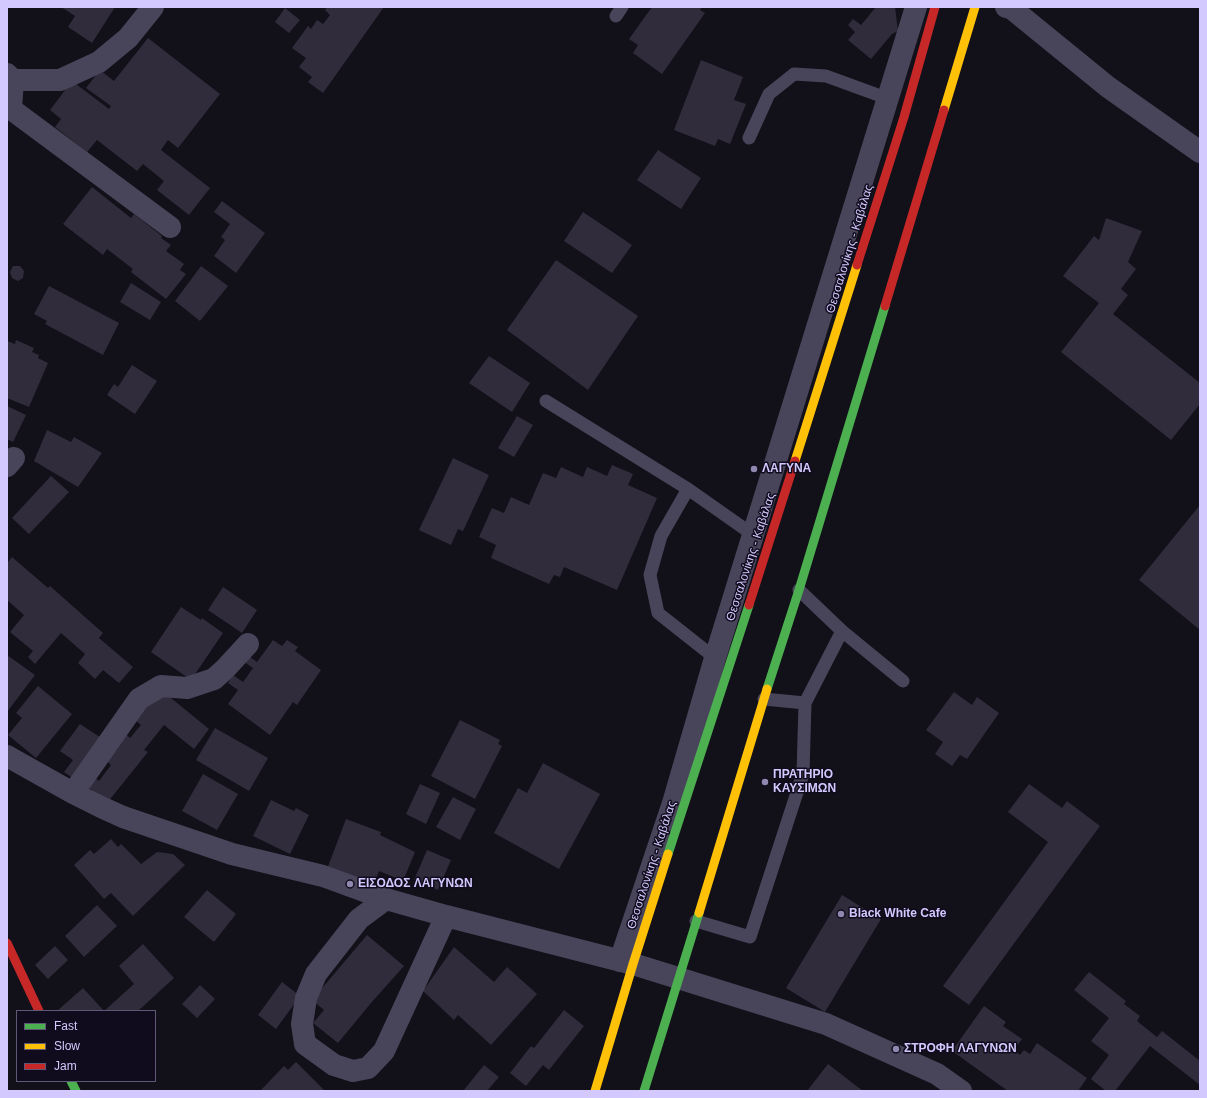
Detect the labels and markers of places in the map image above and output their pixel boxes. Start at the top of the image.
place label: ΛΑΓΥΝΑ [762,462,811,476]
marker: ΛΑΓΥΝΑ [749,464,759,474]
place label: ΠΡΑΤΗΡΙΟ ΚΑΥΣΙΜΩΝ [773,768,836,796]
marker: ΠΡΑΤΗΡΙΟ ΚΑΥΣΙΜΩΝ [760,777,770,787]
place label: ΕΙΣΟΔΟΣ ΛΑΓΥΝΩΝ [358,877,473,891]
marker: ΕΙΣΟΔΟΣ ΛΑΓΥΝΩΝ [345,879,355,889]
place label: Black White Cafe [849,907,946,921]
marker: Black White Cafe [836,909,846,919]
place label: ΣΤΡΟΦΗ ΛΑΓΥΝΩΝ [904,1042,1017,1056]
marker: ΣΤΡΟΦΗ ΛΑΓΥΝΩΝ [891,1044,901,1054]

